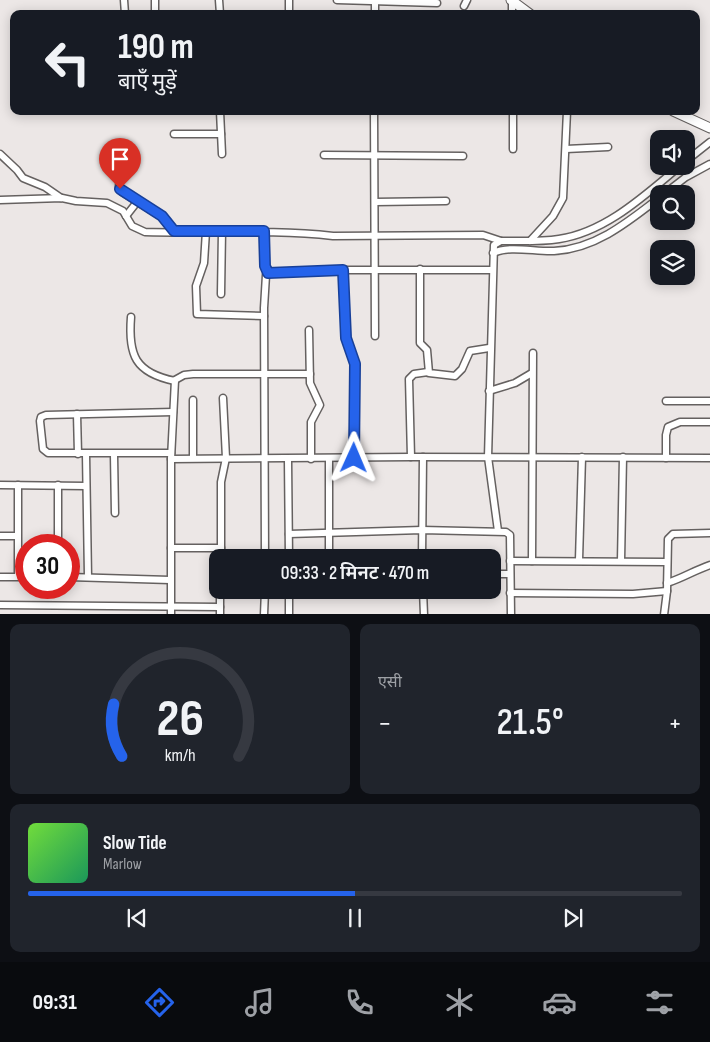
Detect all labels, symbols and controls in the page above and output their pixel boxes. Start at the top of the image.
text: 190 m [118,26,194,69]
icon: left [35,30,100,95]
text: बाएँ मुड़ें [118,69,177,96]
map controls [650,130,695,285]
button: sound [650,130,695,175]
pin [99,138,141,189]
icon: arrive [106,145,134,173]
button: search [650,185,695,230]
button: layers [650,240,695,285]
position arrow [327,431,379,483]
speed limit sign: 30 [15,534,80,599]
text: 09:33 · 2 मिनट · 470 m [281,562,429,585]
text: एसी [378,673,402,692]
text: 26 [156,688,204,751]
text: 21.5° [496,700,564,745]
text: − [378,707,392,740]
text: + [668,707,682,740]
text: km/h [165,745,195,766]
text: Slow Tide [103,832,167,855]
text: Marlow [103,855,142,874]
icon: previous [123,904,151,932]
icon: pause [341,904,369,932]
icon: next [559,904,587,932]
icon: directions [142,985,177,1020]
icon: music [242,985,277,1020]
icon: phone [342,985,377,1020]
icon: climate [442,985,477,1020]
icon: car [542,985,577,1020]
icon: filters [642,985,677,1020]
text: 09:31 [33,989,77,1016]

